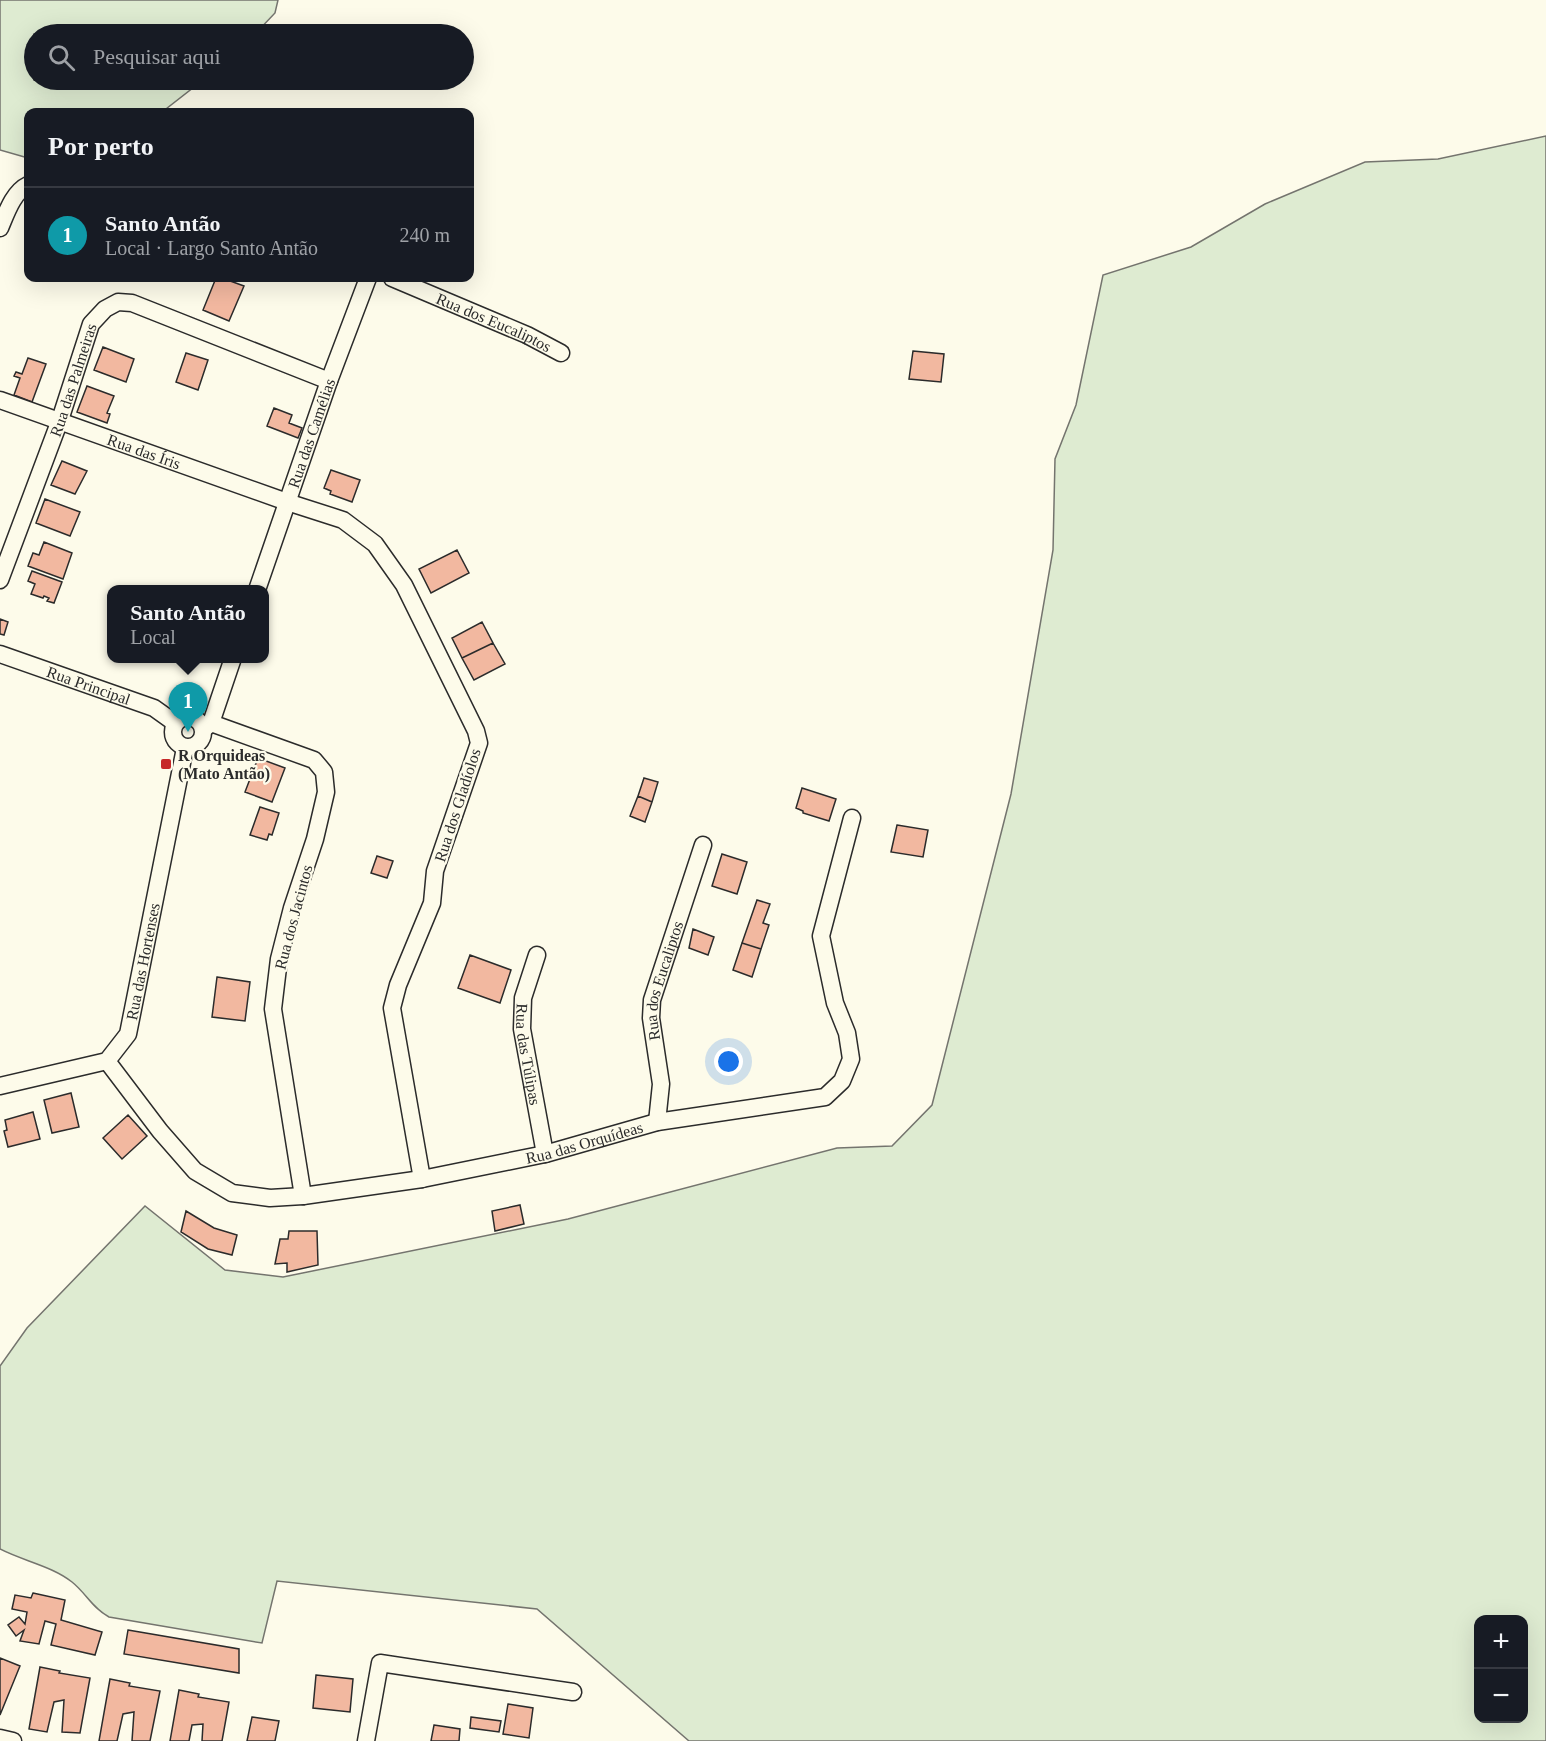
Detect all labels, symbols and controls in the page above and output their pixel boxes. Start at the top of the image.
search box [24,24,474,90]
icon: search [45,41,78,74]
text: Pesquisar aqui [93,44,221,69]
text: Por perto [48,132,154,161]
text: Santo Antão [105,211,221,236]
text: 1 [63,224,73,246]
text: 240 m [399,224,450,246]
text: Local · Largo Santo Antão [105,237,318,259]
street label: Rua dos Eucaliptos [434,290,554,355]
street label: Rua das Palmeiras [47,321,100,439]
street label: Rua das Camélias [285,376,338,490]
street label: Rua das Íris [105,431,183,473]
popup [107,585,269,663]
text: Santo Antão [130,600,246,625]
text: Local [130,626,176,648]
street label: Rua Principal [44,663,133,708]
pin: 1 [168,682,207,732]
street label: Rua dos Gladíolos [431,746,484,864]
place label: R Orquideas (Mato Antão) [178,747,270,783]
marker: R Orquideas (Mato Antão) [159,757,173,771]
street label: Rua dos Jacintos [271,863,316,971]
street label: Rua das Hortenses [123,902,163,1022]
street label: Rua dos Eucaliptos [643,919,686,1042]
street label: Rua das Túlipas [513,1003,544,1107]
your location [714,1047,743,1076]
street label: Rua das Orquídeas [524,1118,645,1167]
map controls [1474,1615,1528,1723]
button: + [1474,1615,1528,1669]
button: − [1474,1669,1528,1723]

